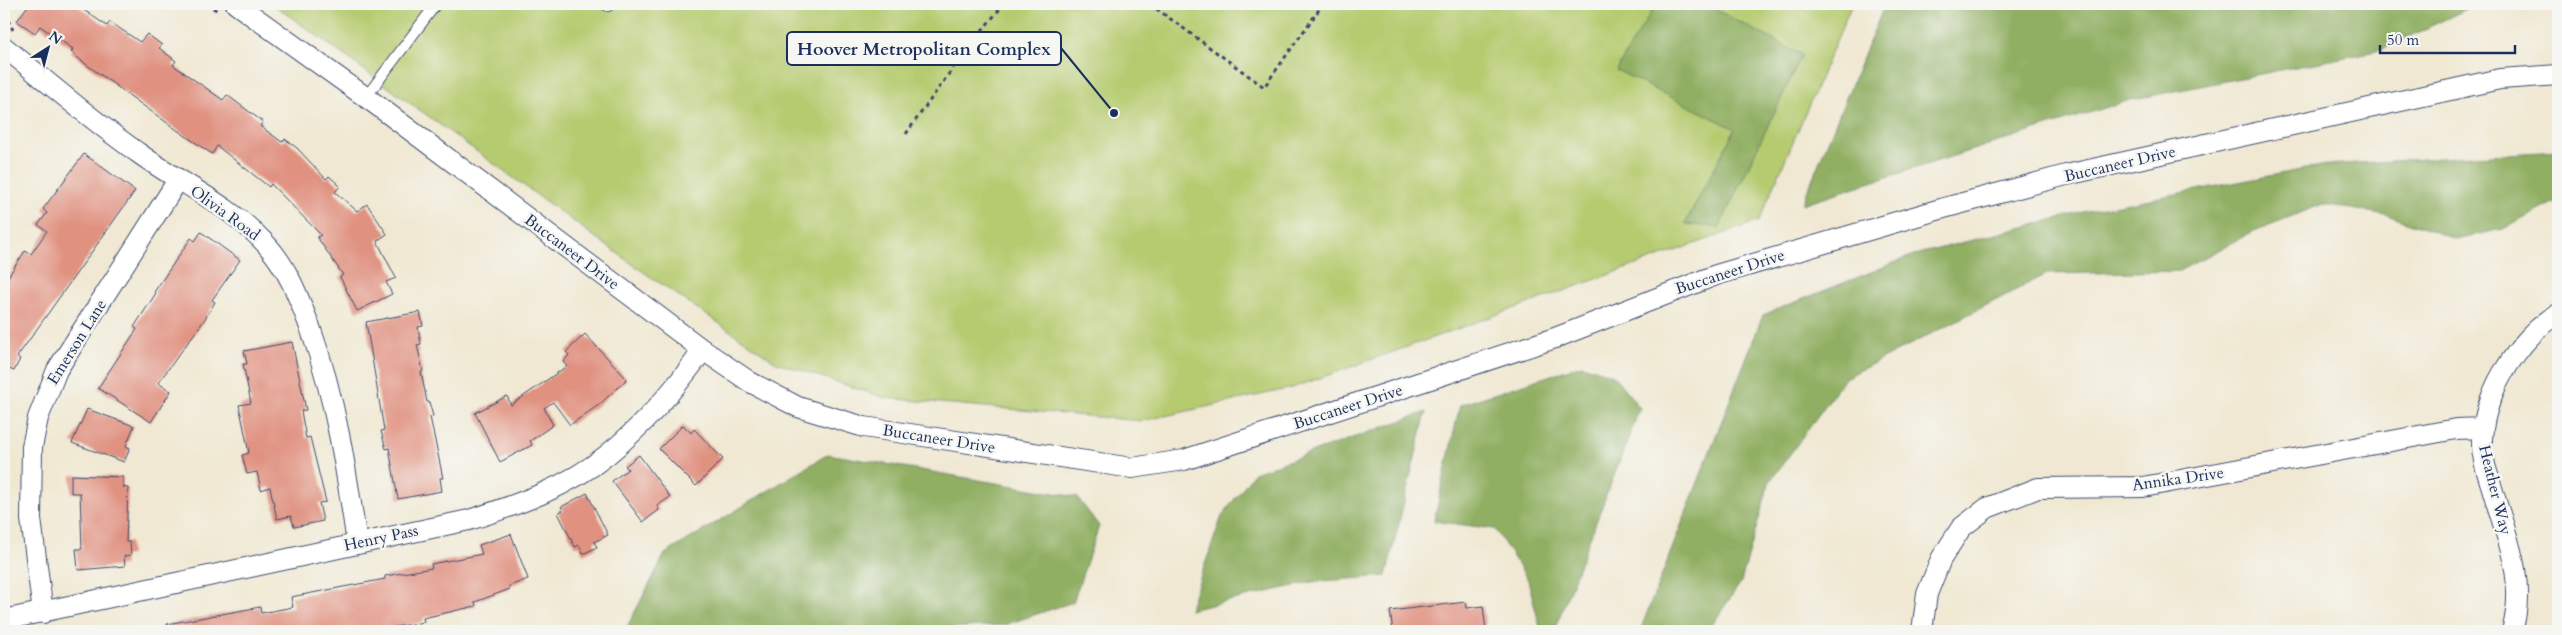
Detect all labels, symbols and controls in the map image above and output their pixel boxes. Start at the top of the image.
north arrow [22,22,72,72]
scale bar [2380,22,2514,54]
text: N [45,27,66,49]
text: 50 m [2387,30,2419,50]
callout: Hoover Metropolitan Complex [787,32,1061,65]
text: Hoover Metropolitan Complex [797,37,1051,62]
street label: Buccaneer Drive [2062,141,2178,187]
street label: Olivia Road [186,180,265,246]
street label: Buccaneer Drive [520,209,624,295]
street label: Buccaneer Drive [1673,244,1787,300]
street label: Emerson Lane [42,295,112,389]
street label: Buccaneer Drive [1291,379,1405,435]
street label: Buccaneer Drive [881,419,997,459]
street label: Heather Way [2473,443,2517,538]
street label: Annika Drive [2131,462,2225,496]
street label: Henry Pass [342,519,420,557]

